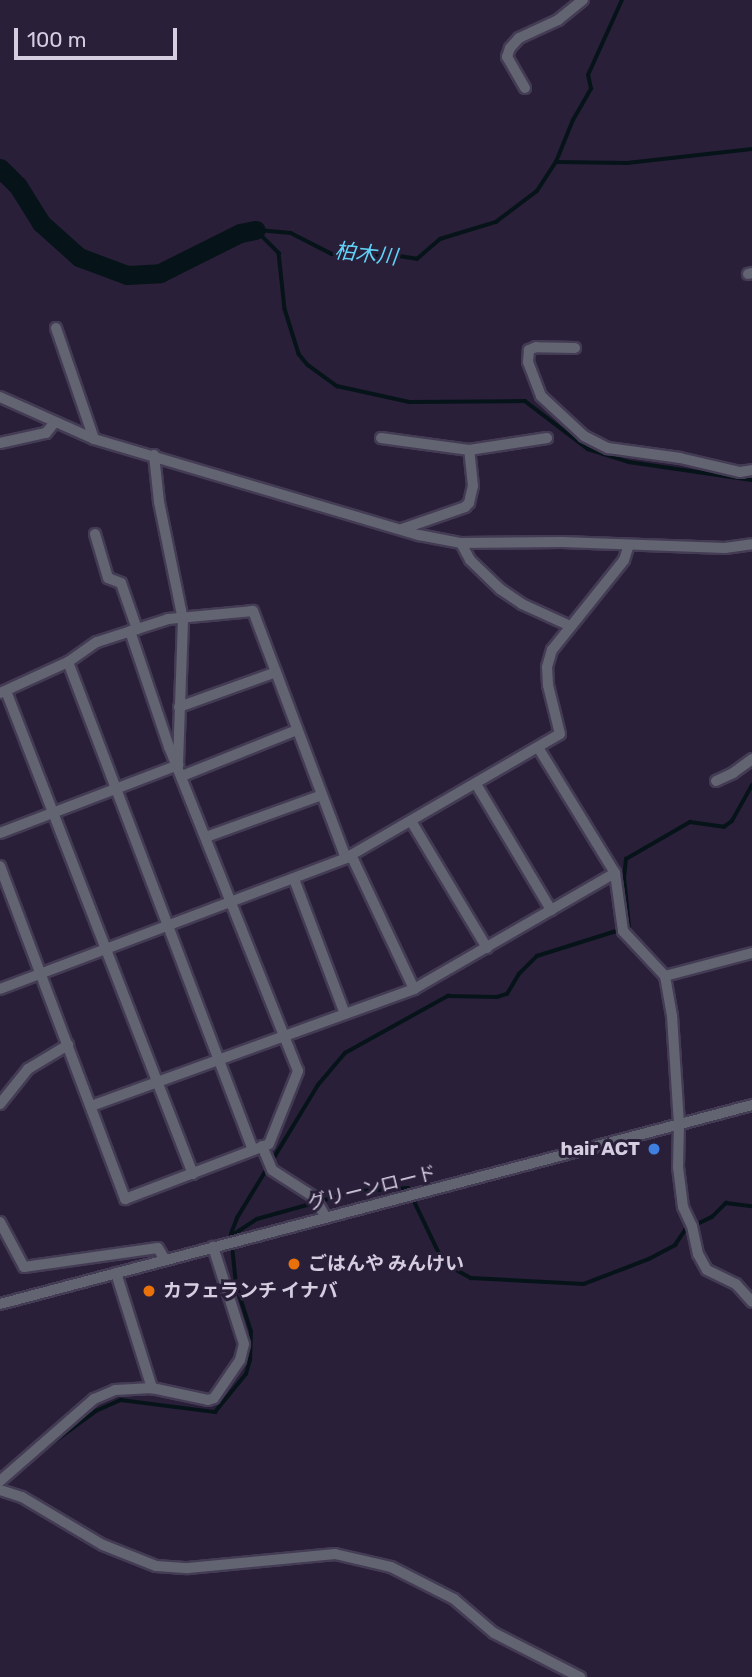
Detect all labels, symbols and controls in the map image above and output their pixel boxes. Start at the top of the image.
scale bar [18,14,180,58]
text: 100 m [27,27,86,52]
water label: 柏木川 [333,238,399,270]
place label: hair ACT [560,1138,640,1160]
marker: hair ACT [646,1141,662,1157]
street label: グリーンロード [305,1161,439,1215]
place label: ごはんや みんけい [308,1253,464,1275]
marker: ごはんや みんけい [286,1256,302,1272]
place label: カフェランチ イナバ [163,1280,338,1302]
marker: カフェランチ イナバ [141,1283,157,1299]

